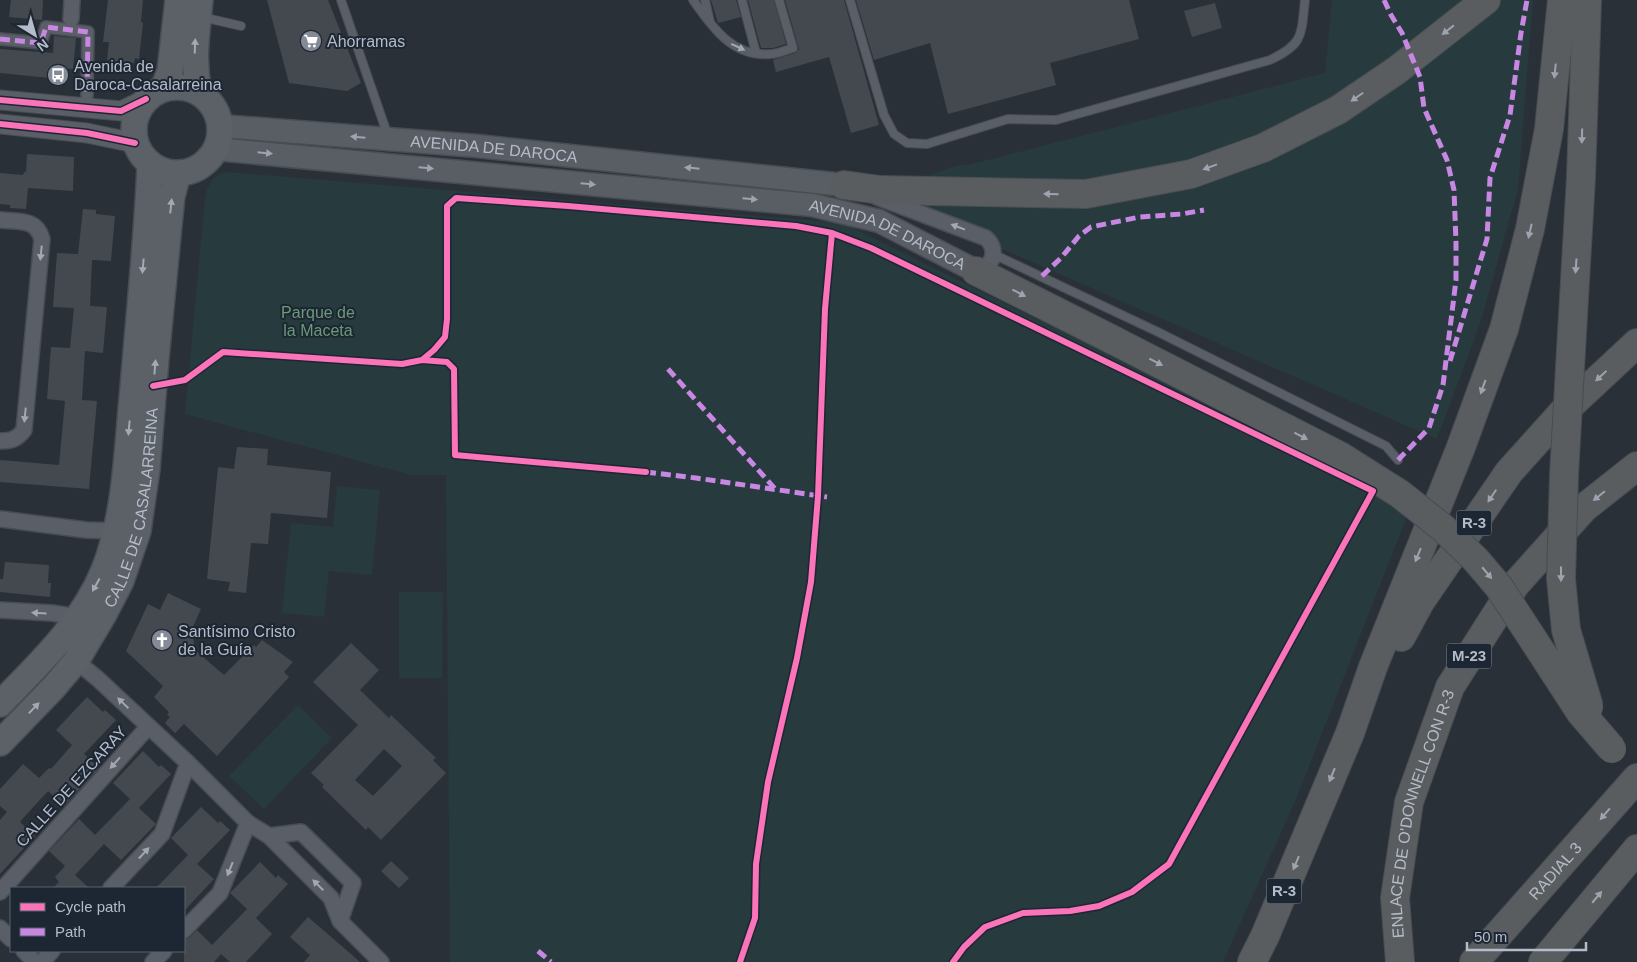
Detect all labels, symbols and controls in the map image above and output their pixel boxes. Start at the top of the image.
north arrow [10,10,60,60]
one-way arrow [1441,25,1455,35]
supermarket icon: Ahorramas [299,29,323,53]
place label: Ahorramas [327,33,405,50]
text: N [34,36,52,55]
one-way arrow [192,38,200,54]
one-way arrow [731,43,745,51]
place label: Avenida de Daroca-Casalarreina [74,58,222,93]
bus stop icon: Avenida de Daroca-Casalarreina [46,63,70,87]
one-way arrow [1551,63,1559,79]
one-way arrow [1350,92,1363,102]
one-way arrow [1578,128,1586,144]
one-way arrow [350,133,366,141]
street label: AVENIDA DE DAROCA [410,133,579,166]
one-way arrow [257,149,273,157]
one-way arrow [419,164,435,172]
one-way arrow [683,164,699,172]
one-way arrow [1203,164,1218,171]
one-way arrow [581,180,597,188]
one-way arrow [1043,189,1059,197]
one-way arrow [742,195,758,203]
one-way arrow [167,197,175,213]
street label: AVENIDA DE DAROCA [807,197,969,273]
one-way arrow [950,223,965,231]
one-way arrow [1525,224,1533,240]
one-way arrow [37,246,45,262]
one-way arrow [138,258,146,274]
one-way arrow [1571,259,1579,275]
one-way arrow [1012,289,1027,297]
park label: Parque de la Maceta [281,304,355,339]
one-way arrow [1149,358,1163,366]
one-way arrow [151,359,159,375]
one-way arrow [1596,370,1608,382]
one-way arrow [1479,380,1487,395]
one-way arrow [21,407,29,423]
street label: CALLE DE CASALARREINA [101,407,161,610]
one-way arrow [125,420,133,436]
one-way arrow [1294,432,1308,440]
one-way arrow [1487,490,1497,503]
one-way arrow [1592,491,1606,501]
road number: R-3 [1456,510,1492,536]
one-way arrow [1414,548,1422,563]
one-way arrow [1481,566,1493,578]
one-way arrow [1557,566,1565,582]
one-way arrow [91,579,100,592]
one-way arrow [31,608,47,616]
place label: Santísimo Cristo de la Guía [178,623,295,658]
church icon: Santísimo Cristo de la Guía [150,628,174,652]
road number: M-23 [1446,644,1492,668]
street label: ENLACE DE O'DONNELL CON R-3 [1387,687,1457,939]
one-way arrow [117,697,129,709]
one-way arrow [28,703,40,715]
street label: CALLE DE EZCARAY [13,722,130,850]
one-way arrow [109,756,121,768]
one-way arrow [1328,768,1336,783]
one-way arrow [1599,808,1611,820]
street label: RADIAL 3 [1526,839,1585,903]
one-way arrow [138,847,150,859]
one-way arrow [1291,856,1299,870]
one-way arrow [225,861,233,876]
road number: R-3 [1266,878,1302,904]
one-way arrow [312,879,324,891]
legend [10,887,185,952]
one-way arrow [1591,891,1602,904]
text: Cycle path [55,898,126,915]
scale bar [1467,920,1586,952]
text: Path [55,923,86,940]
text: 50 m [1474,928,1507,945]

